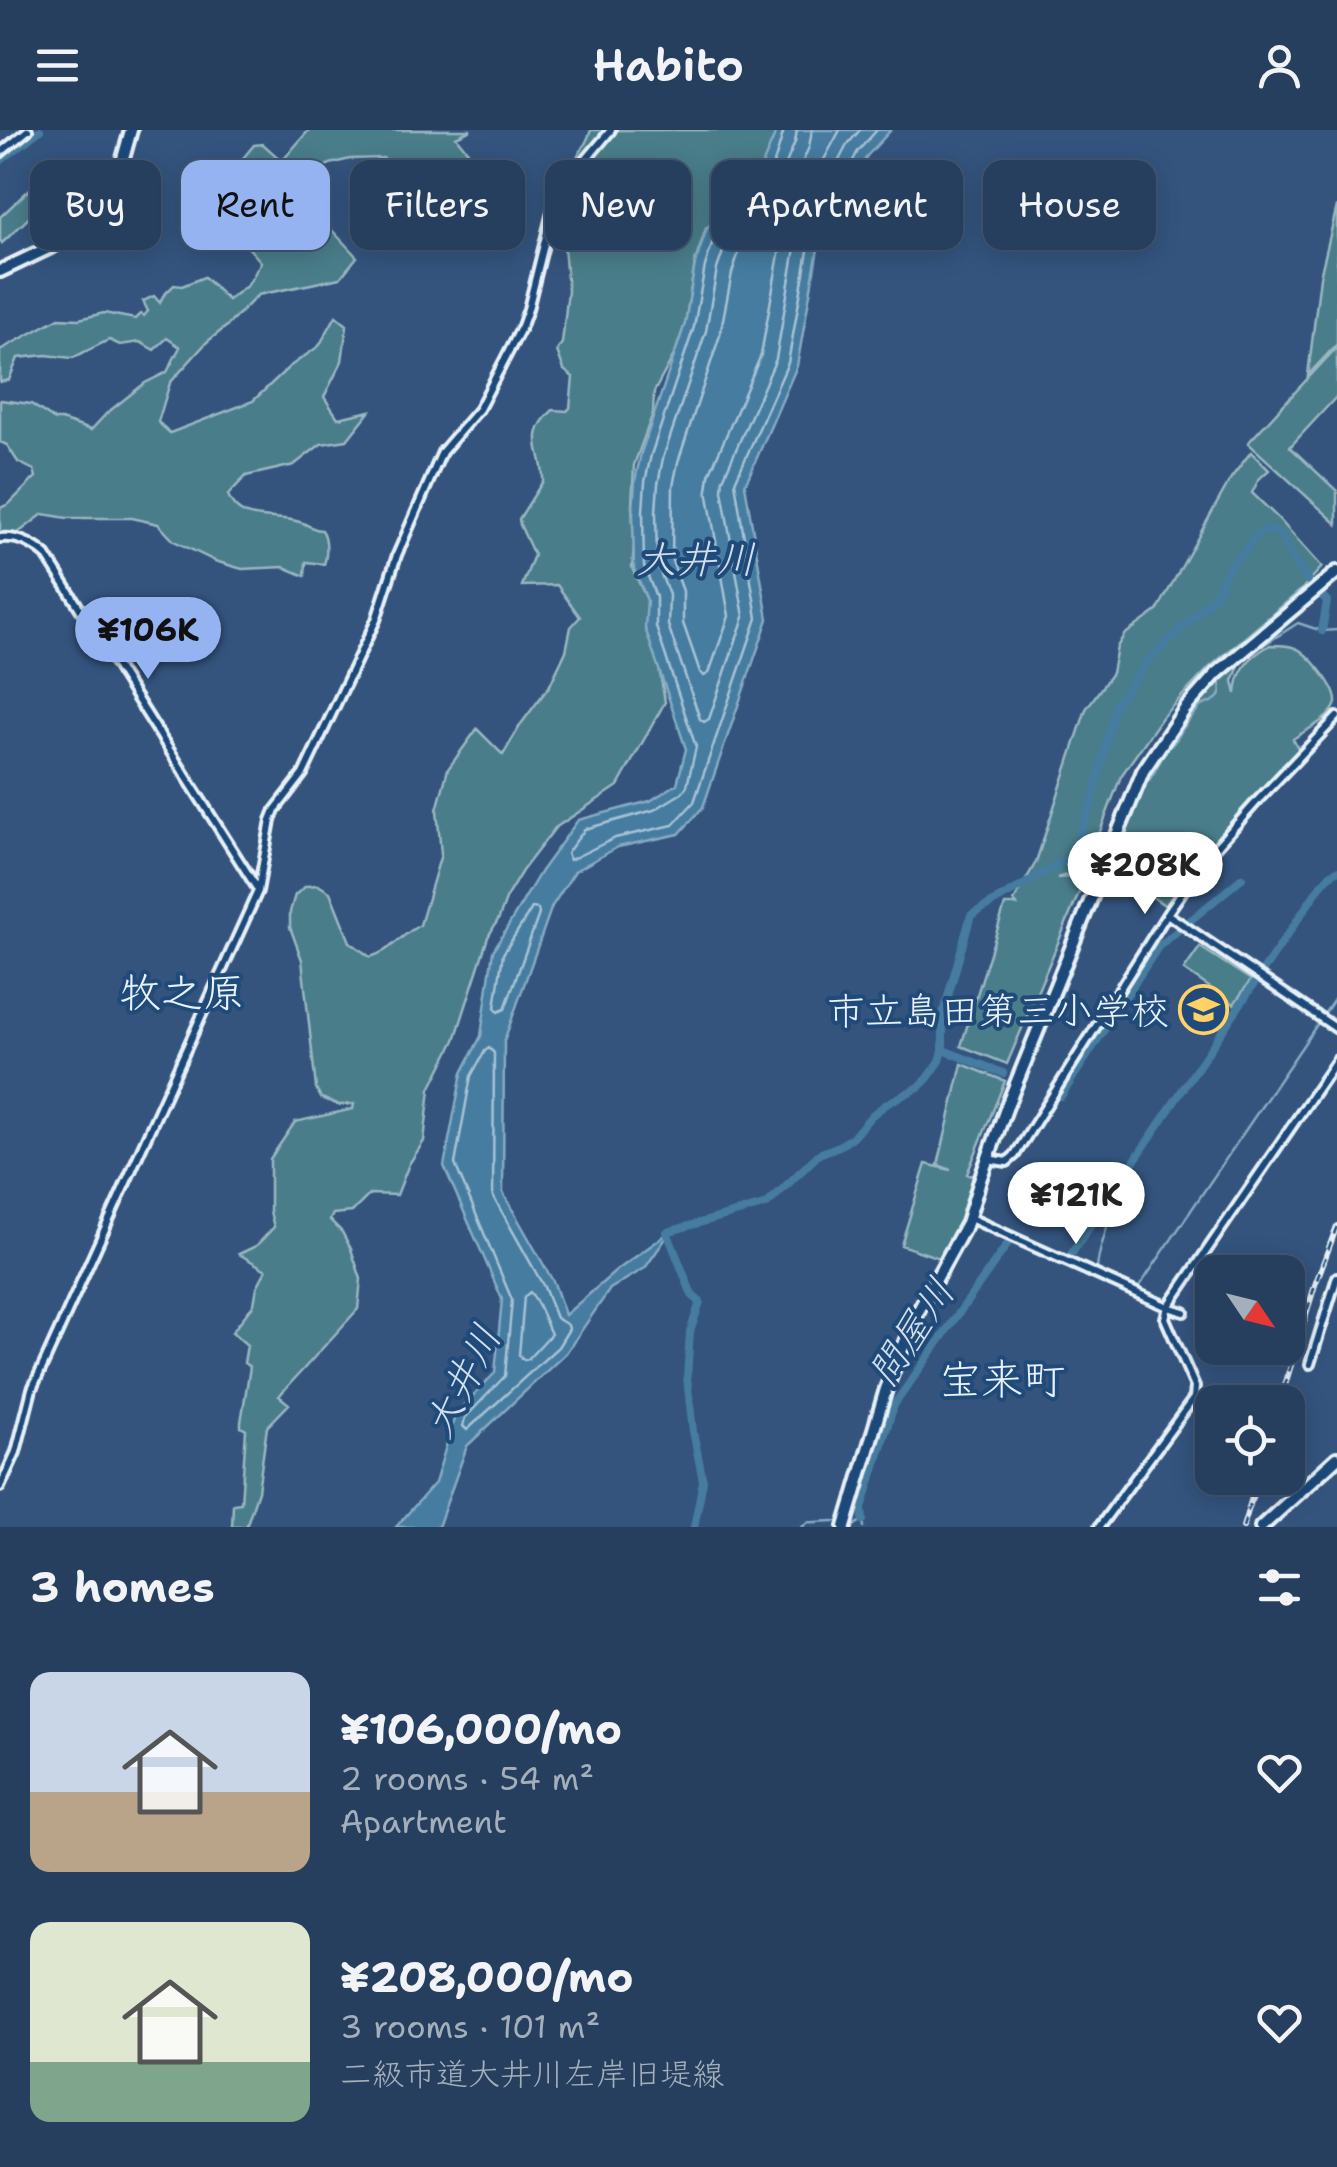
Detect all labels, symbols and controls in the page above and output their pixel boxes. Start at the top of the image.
text: Habito [593,35,744,95]
icon: menu [30,38,85,93]
icon: person [1252,38,1307,93]
chip: Buy [30,160,161,250]
chip: Rent [181,160,330,250]
chip: Filters [350,160,525,250]
chip: New [545,160,691,250]
chip: Apartment [711,160,963,250]
chip: House [983,160,1156,250]
water label: 大井川 [636,532,756,586]
pin: ¥106K [78,597,218,682]
text: ¥106K [97,608,199,651]
pin: ¥208K [1075,832,1215,917]
text: ¥208K [1090,843,1200,886]
district label: 牧之原 [119,964,245,1020]
school or university icon: 市立島田第三小学校 [1178,984,1230,1036]
place label: 市立島田第三小学校 [827,985,1169,1036]
pin: ¥121K [1006,1162,1146,1247]
text: ¥121K [1030,1173,1122,1216]
north arrow [1195,1255,1305,1365]
map controls [1195,1255,1305,1495]
water label: 問屋川 [855,1267,967,1397]
water label: 大井川 [411,1315,513,1447]
district label: 宝来町 [939,1351,1065,1407]
button: locate [1195,1385,1305,1495]
text: 3 homes [30,1559,215,1615]
icon: filters [1252,1560,1307,1615]
text: ¥106,000/mo [340,1701,622,1757]
icon: home [110,1712,230,1832]
icon: heart [1252,1745,1307,1800]
text: 2 rooms · 54 m² [340,1757,594,1800]
text: Apartment [340,1800,507,1843]
text: ¥208,000/mo [340,1949,633,2005]
icon: home [110,1962,230,2082]
icon: heart [1252,1995,1307,2050]
text: 3 rooms · 101 m² [340,2005,600,2048]
text: 二級市道大井川左岸旧堤線 [340,2052,724,2095]

